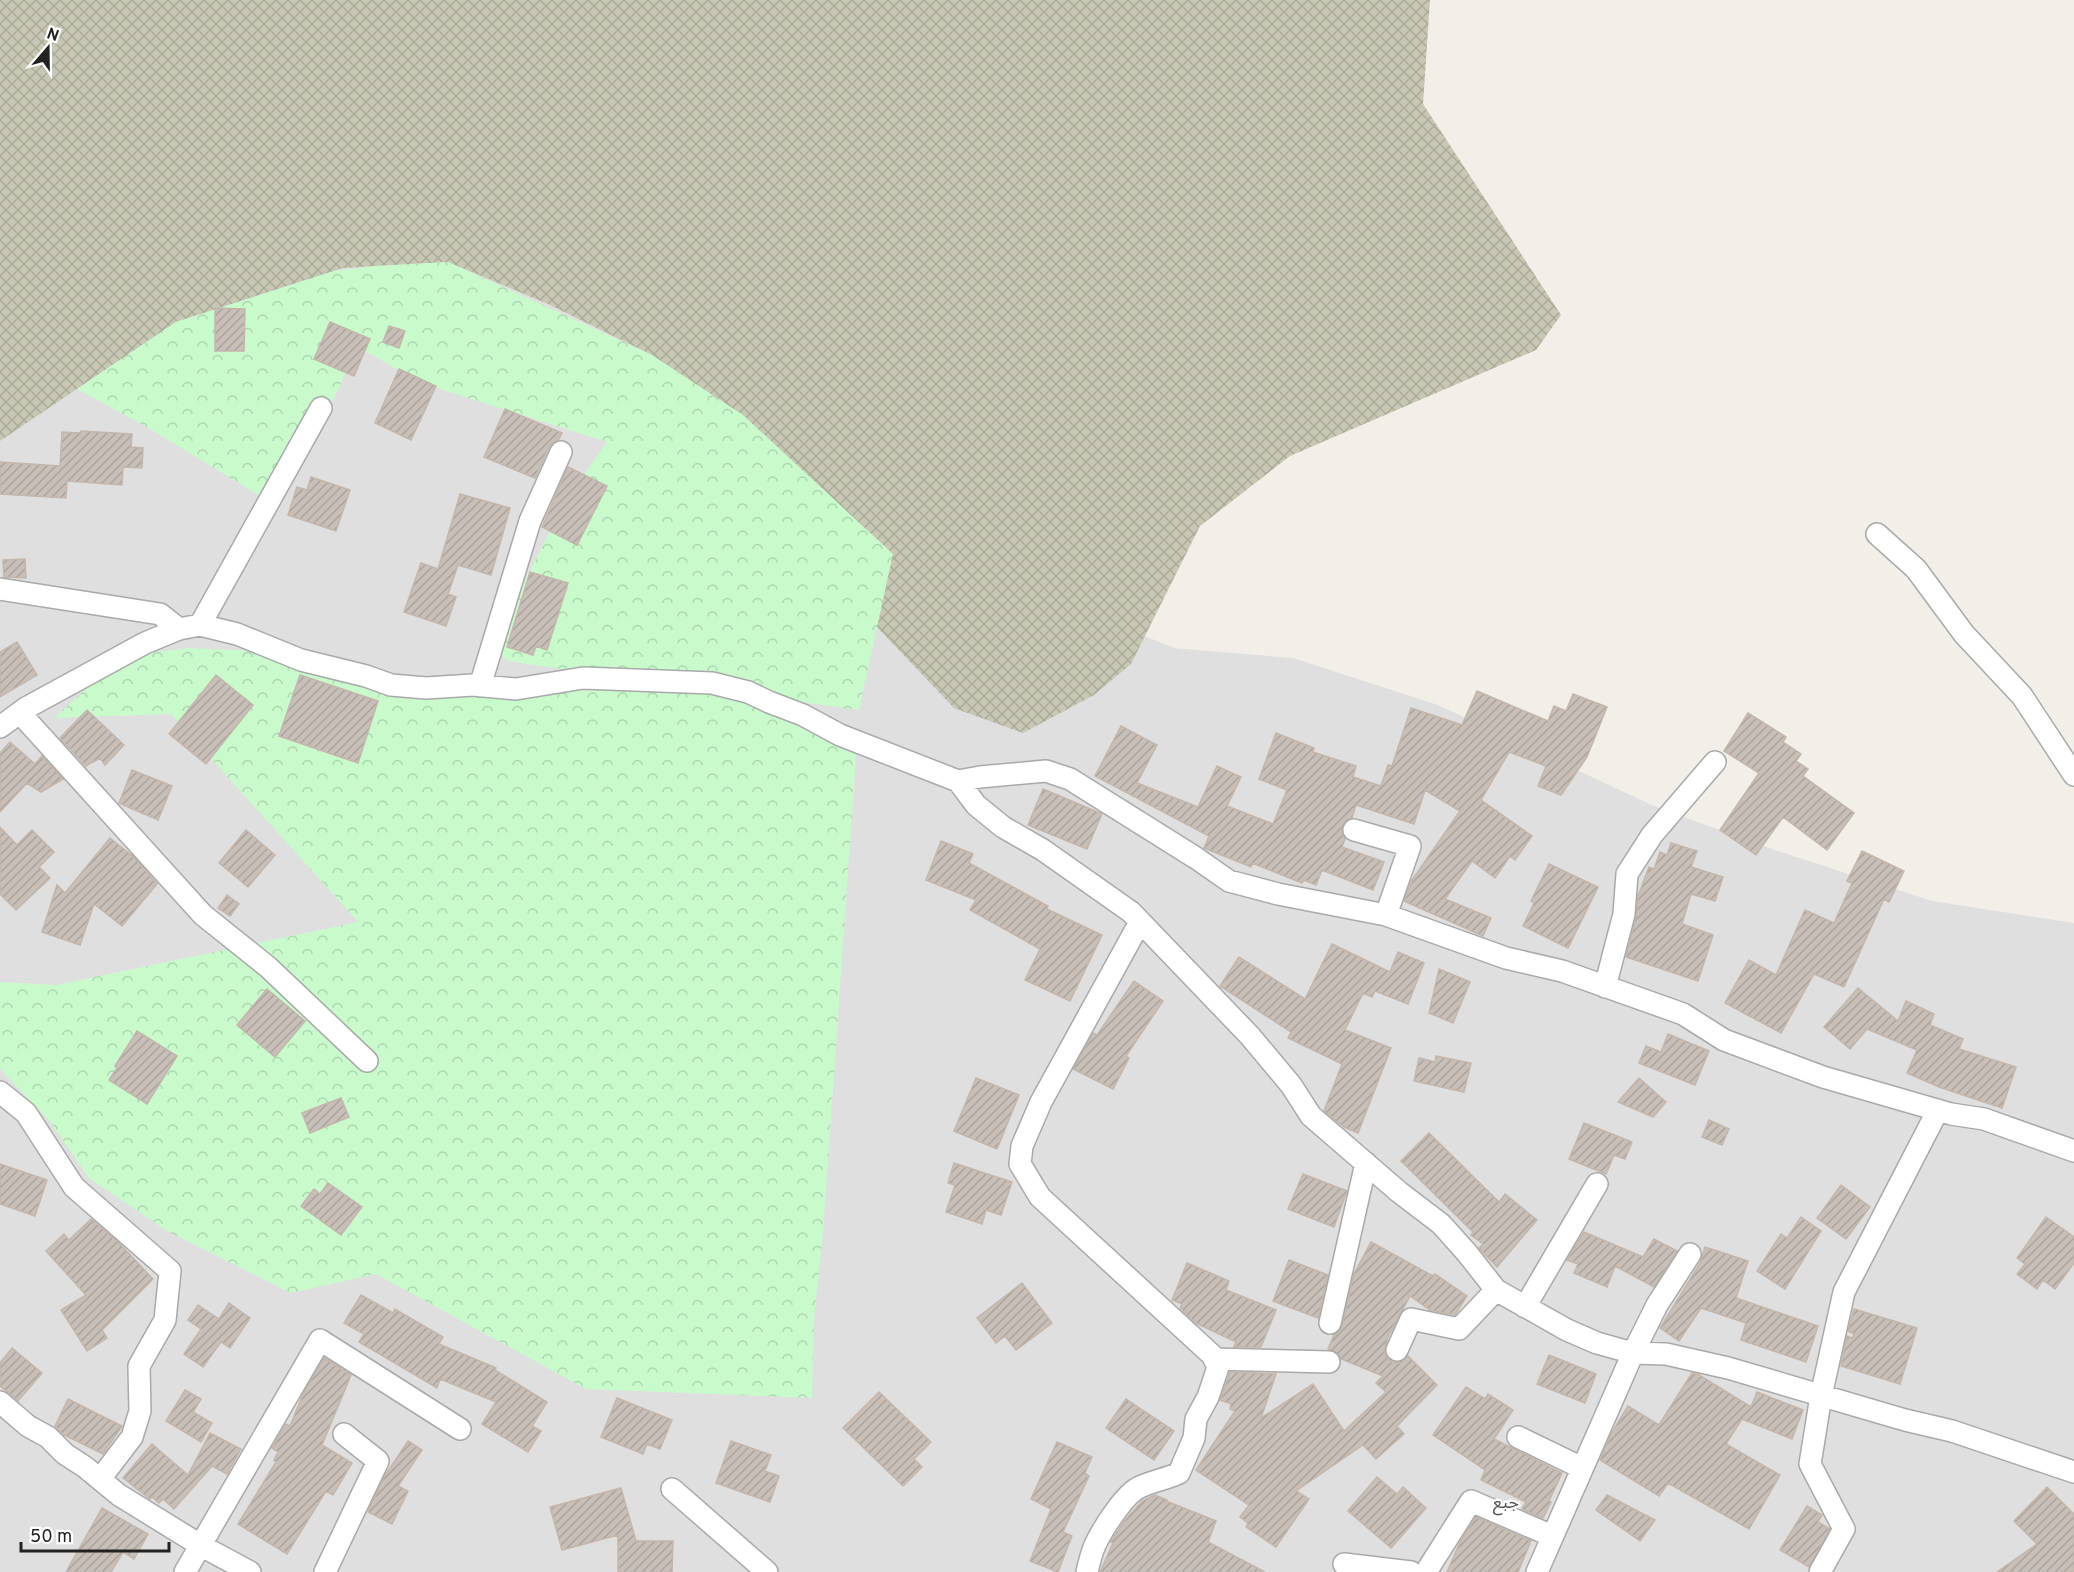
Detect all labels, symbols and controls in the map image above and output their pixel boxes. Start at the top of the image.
north arrow [18,18,78,78]
text: N [44,24,61,47]
district label: جبع [1493,1492,1519,1516]
scale bar [21,1515,170,1553]
text: 50 m [30,1526,72,1549]

